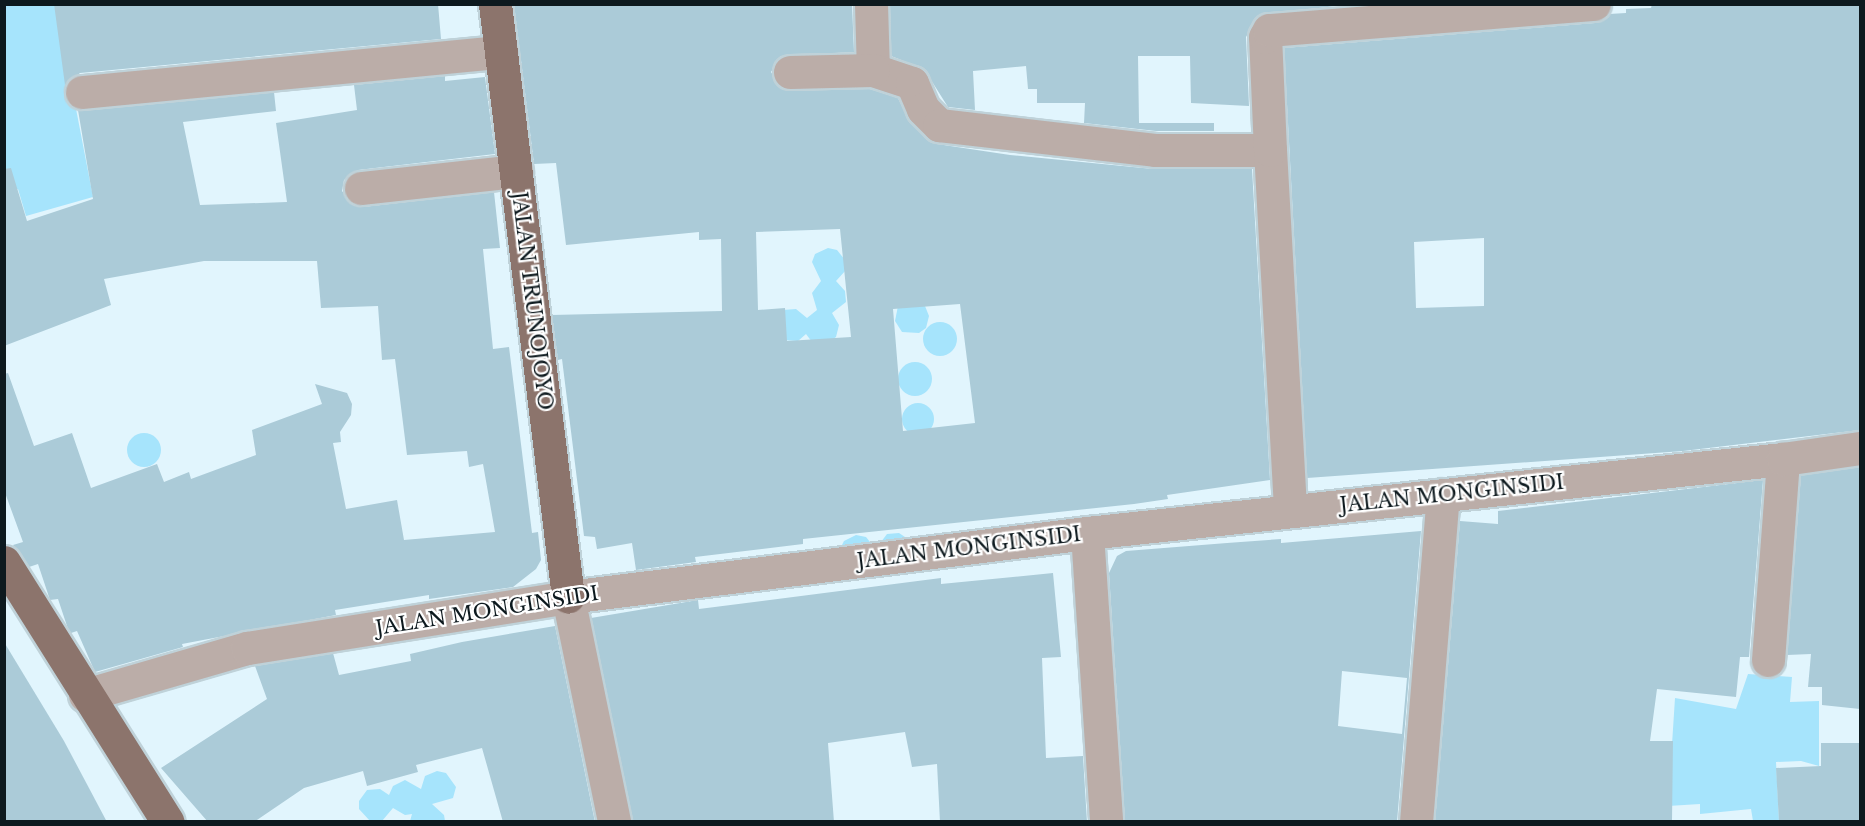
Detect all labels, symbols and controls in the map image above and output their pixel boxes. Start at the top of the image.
street label: JALAN TRUNOJOYO [507,190,557,412]
street label: JALAN MONGINSIDI [1339,470,1565,518]
street label: JALAN MONGINSIDI [856,522,1082,574]
street label: JALAN MONGINSIDI [374,582,600,640]

